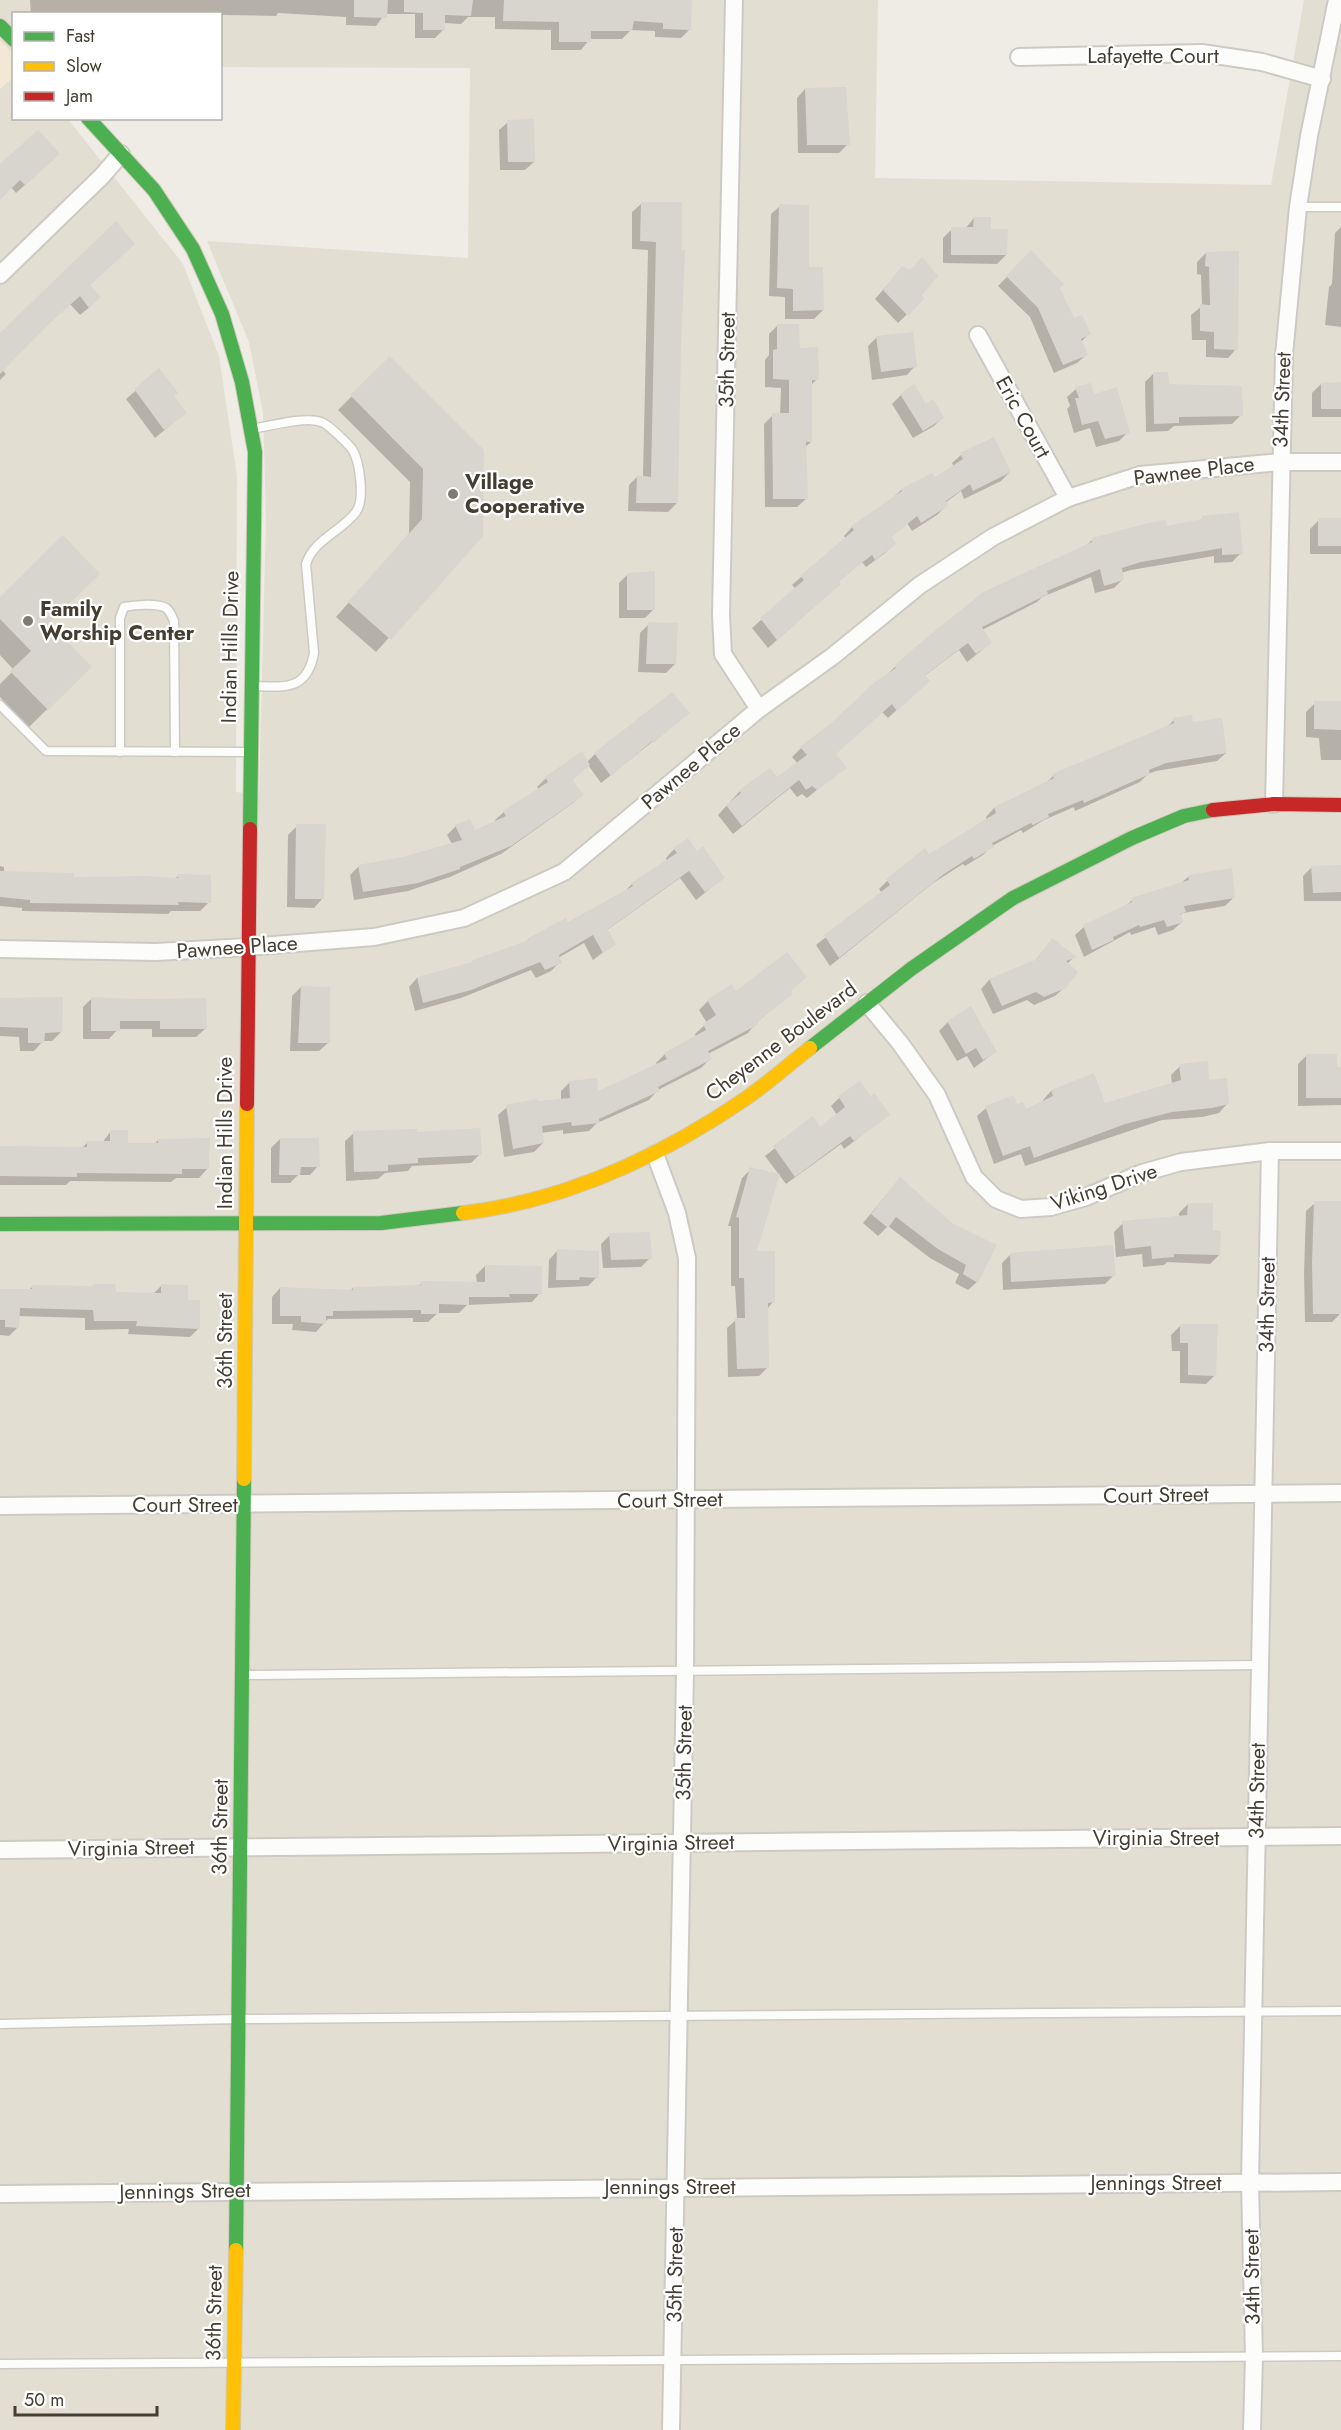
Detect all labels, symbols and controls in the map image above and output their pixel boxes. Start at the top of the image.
legend [12,12,222,120]
text: Fast [66,23,95,49]
street label: Lafayette Court [1087,41,1219,71]
text: Slow [66,53,103,79]
text: Jam [64,83,93,109]
street label: 35th Street [711,312,743,408]
street label: 34th Street [1265,351,1299,449]
street label: Eric Court [988,371,1058,463]
street label: Pawnee Place [1132,449,1256,493]
place label: Village Cooperative [464,467,585,521]
marker: Village Cooperative [446,487,460,501]
street label: Indian Hills Drive [214,570,246,724]
place label: Family Worship Center [40,594,195,648]
marker: Family Worship Center [21,614,35,628]
street label: Pawnee Place [635,715,747,817]
street label: Pawnee Place [175,928,299,966]
street label: Cheyenne Boulevard [699,974,863,1108]
street label: Indian Hills Drive [210,1057,240,1209]
street label: Viking Drive [1047,1156,1161,1218]
street label: 34th Street [1251,1257,1283,1353]
street label: 36th Street [210,1293,240,1389]
street label: Court Street [1103,1479,1209,1511]
street label: Court Street [617,1484,723,1516]
street label: Court Street [132,1490,238,1520]
street label: 35th Street [668,1705,700,1801]
street label: 34th Street [1241,1743,1273,1839]
street label: 36th Street [204,1779,236,1875]
street label: Virginia Street [1093,1823,1219,1853]
street label: Virginia Street [607,1827,735,1859]
street label: Virginia Street [67,1832,195,1864]
street label: Jennings Street [1087,2168,1222,2198]
street label: Jennings Street [601,2172,736,2202]
street label: Jennings Street [116,2175,251,2207]
street label: 35th Street [659,2227,691,2323]
street label: 34th Street [1236,2229,1268,2325]
street label: 36th Street [198,2265,230,2361]
scale bar [15,2379,158,2417]
text: 50 m [24,2387,64,2413]

